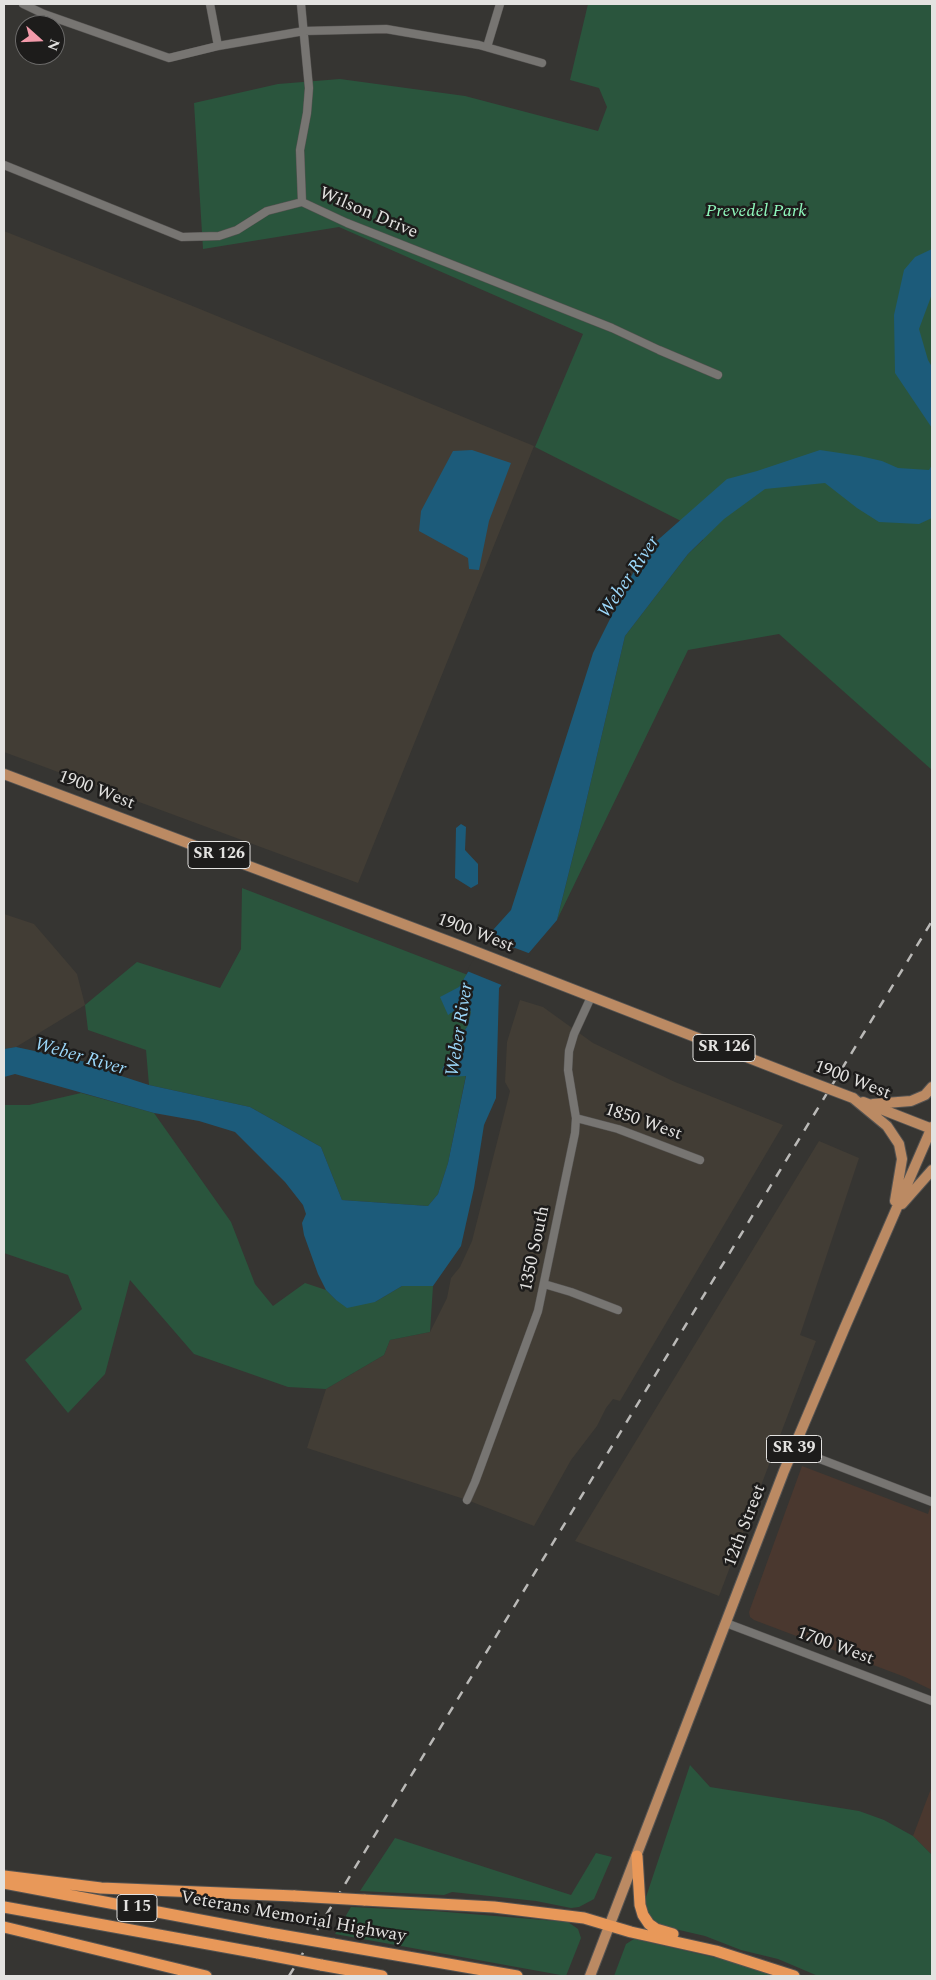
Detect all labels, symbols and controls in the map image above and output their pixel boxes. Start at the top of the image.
north arrow [15,15,65,65]
text: N [42,36,65,54]
street label: Wilson Drive [315,184,421,244]
park label: Prevedel Park [705,201,807,223]
water label: Weber River [594,532,666,624]
street label: 1900 West [55,766,137,816]
road number: SR 126 [188,842,250,868]
street label: 1900 West [434,909,516,959]
water label: Weber River [442,982,480,1078]
water label: Weber River [31,1034,129,1082]
road number: SR 126 [693,1034,755,1062]
street label: 1900 West [811,1056,893,1106]
street label: 1850 West [601,1100,685,1146]
street label: 1350 South [516,1204,556,1294]
road number: SR 39 [766,1436,822,1462]
street label: 12th Street [720,1482,772,1570]
street label: 1700 West [793,1623,877,1671]
street label: Veterans Memorial Highway [179,1888,407,1948]
road number: I 15 [117,1895,157,1922]

